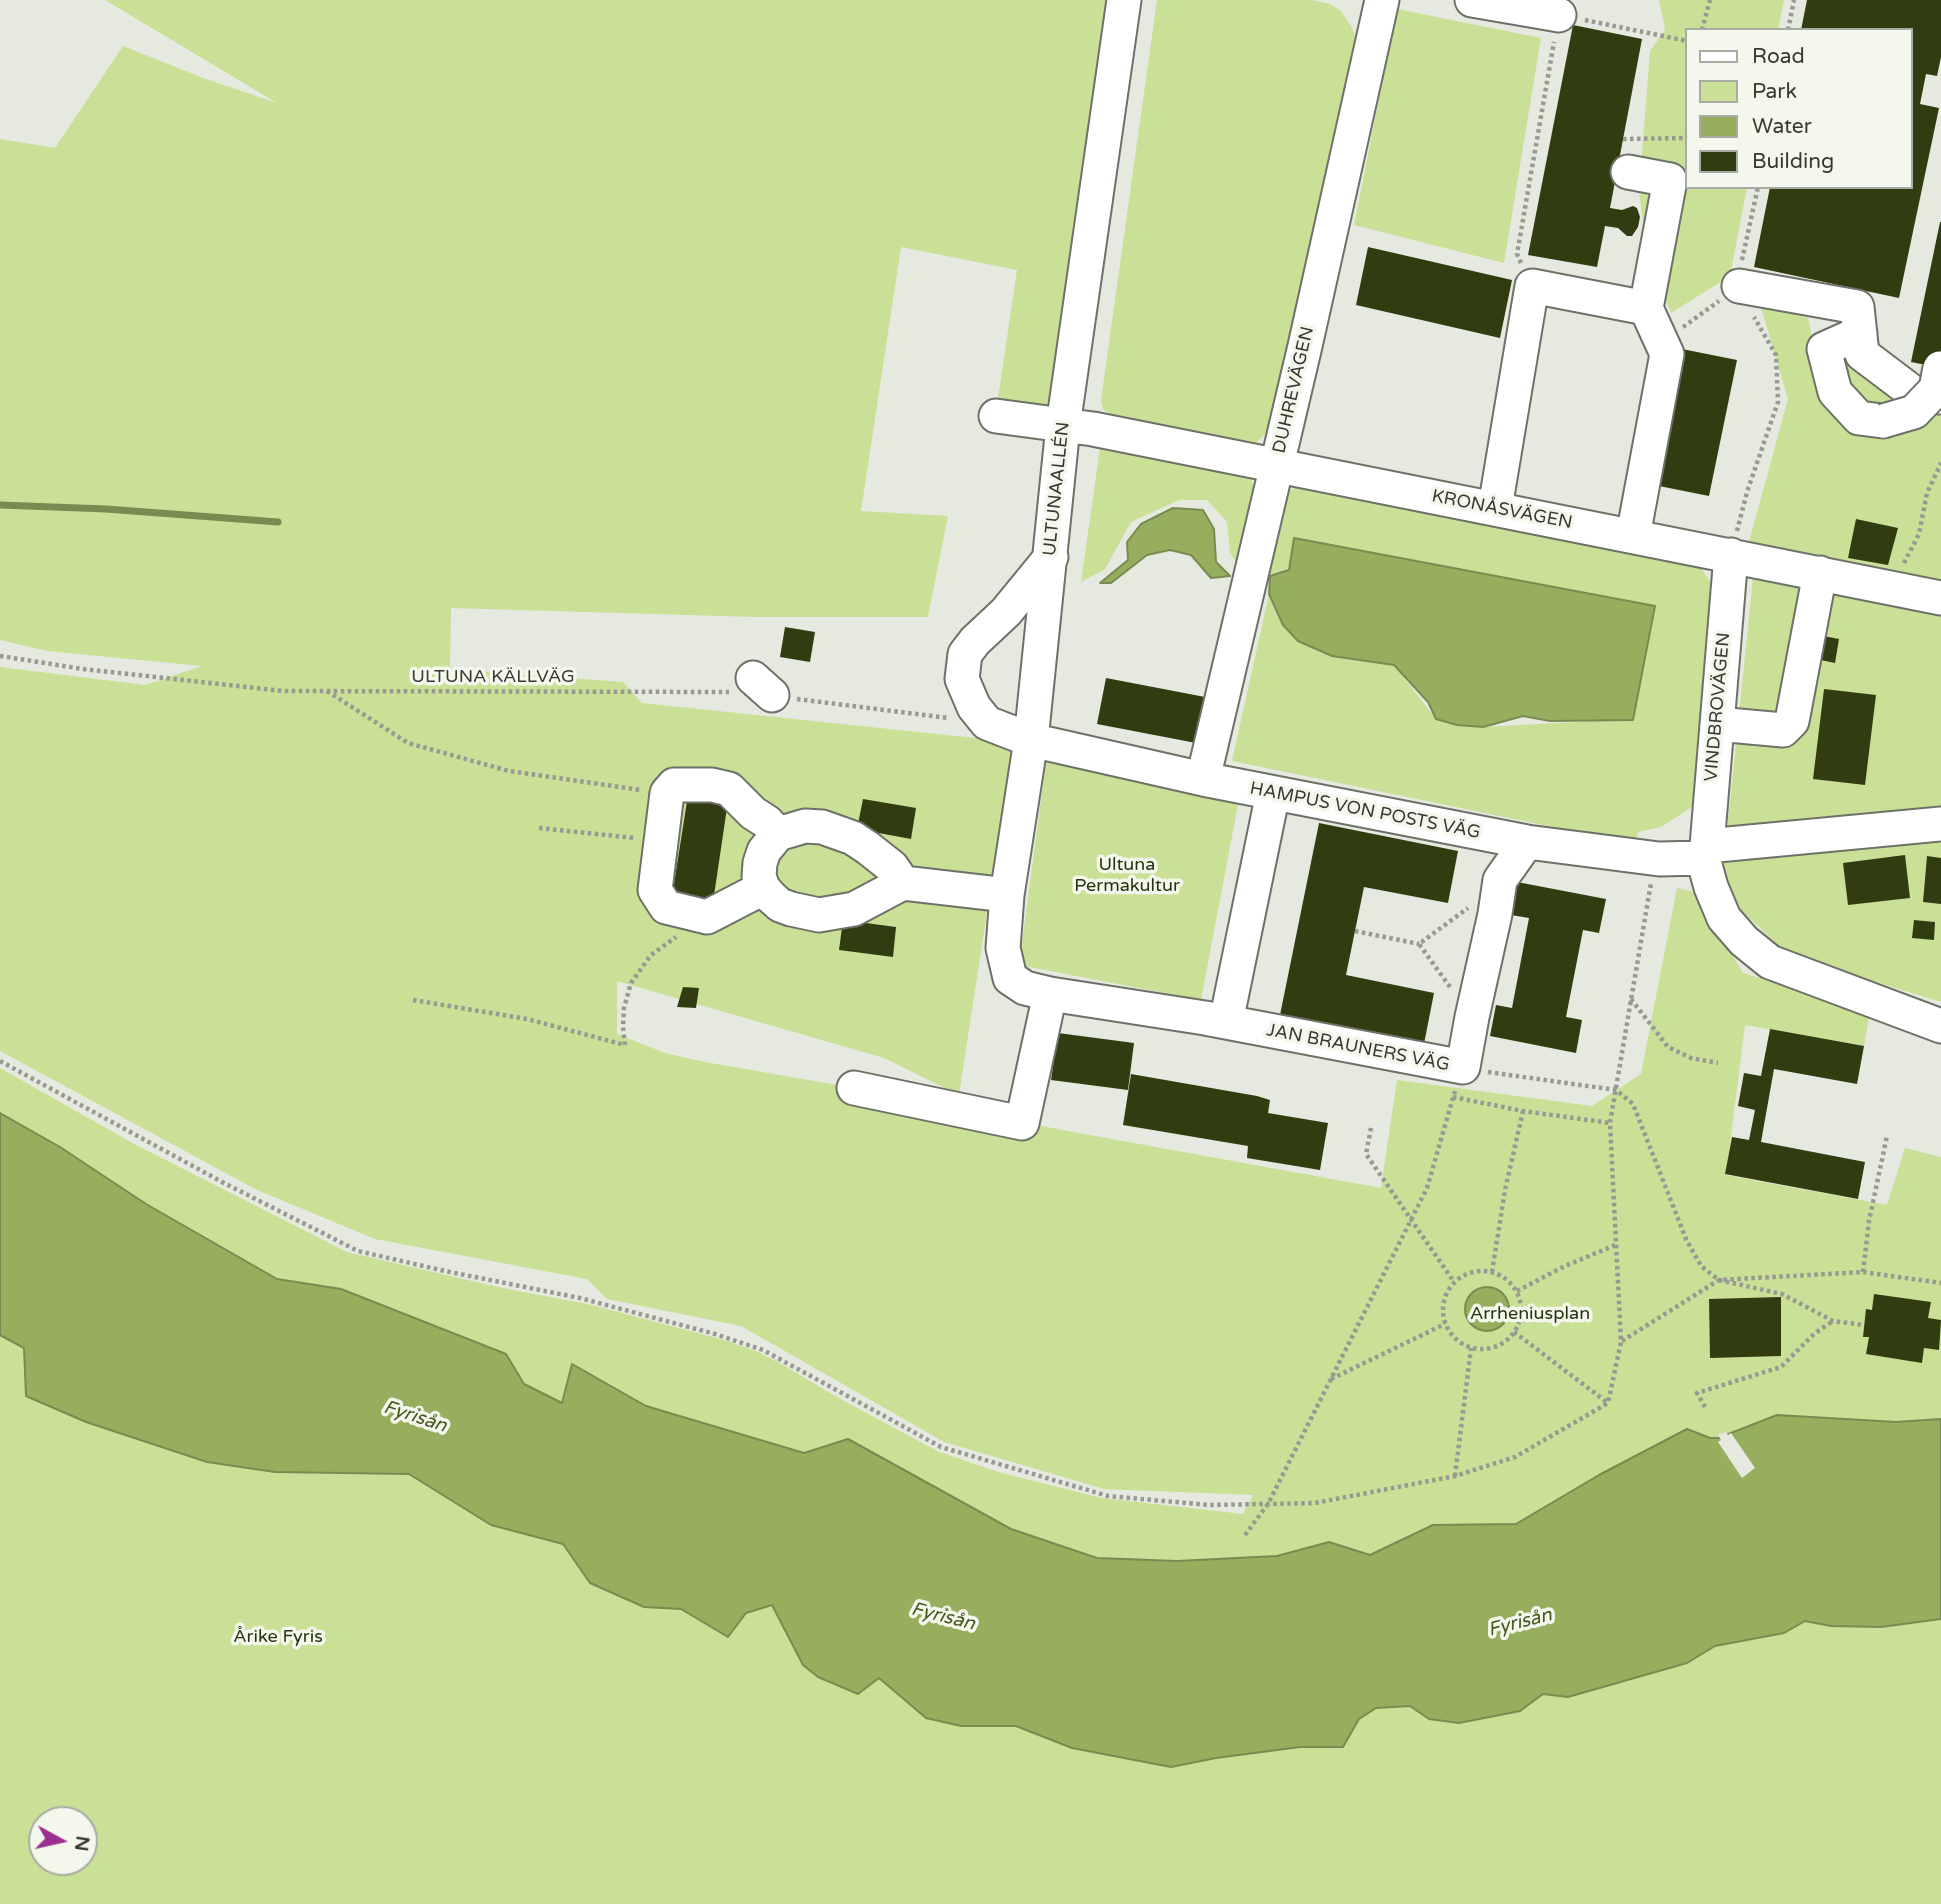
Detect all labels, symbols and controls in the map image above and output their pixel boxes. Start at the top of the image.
legend [1686,28,1913,189]
text: Road [1752,44,1805,69]
text: Park [1752,79,1797,104]
text: Water [1752,114,1812,139]
text: Building [1752,149,1834,174]
street label: DUHREVÄGEN [1269,324,1319,456]
street label: ULTUNAALLÉN [1039,421,1075,557]
street label: KRONÅSVÄGEN [1430,486,1574,534]
street label: VINDBROVÄGEN [1701,631,1735,783]
street label: ULTUNA KÄLLVÄG [411,666,575,688]
street label: HAMPUS VON POSTS VÄG [1248,778,1482,844]
park label: Ultuna Permakultur [1074,854,1180,896]
street label: JAN BRAUNERS VÄG [1265,1020,1451,1076]
park label: Arrheniusplan [1470,1303,1590,1325]
water label: Fyrisån [381,1396,449,1438]
water label: Fyrisån [909,1598,977,1636]
water label: Fyrisån [1486,1604,1554,1642]
park label: Årike Fyris [233,1626,323,1648]
north arrow [28,1806,98,1876]
text: N [70,1835,94,1853]

